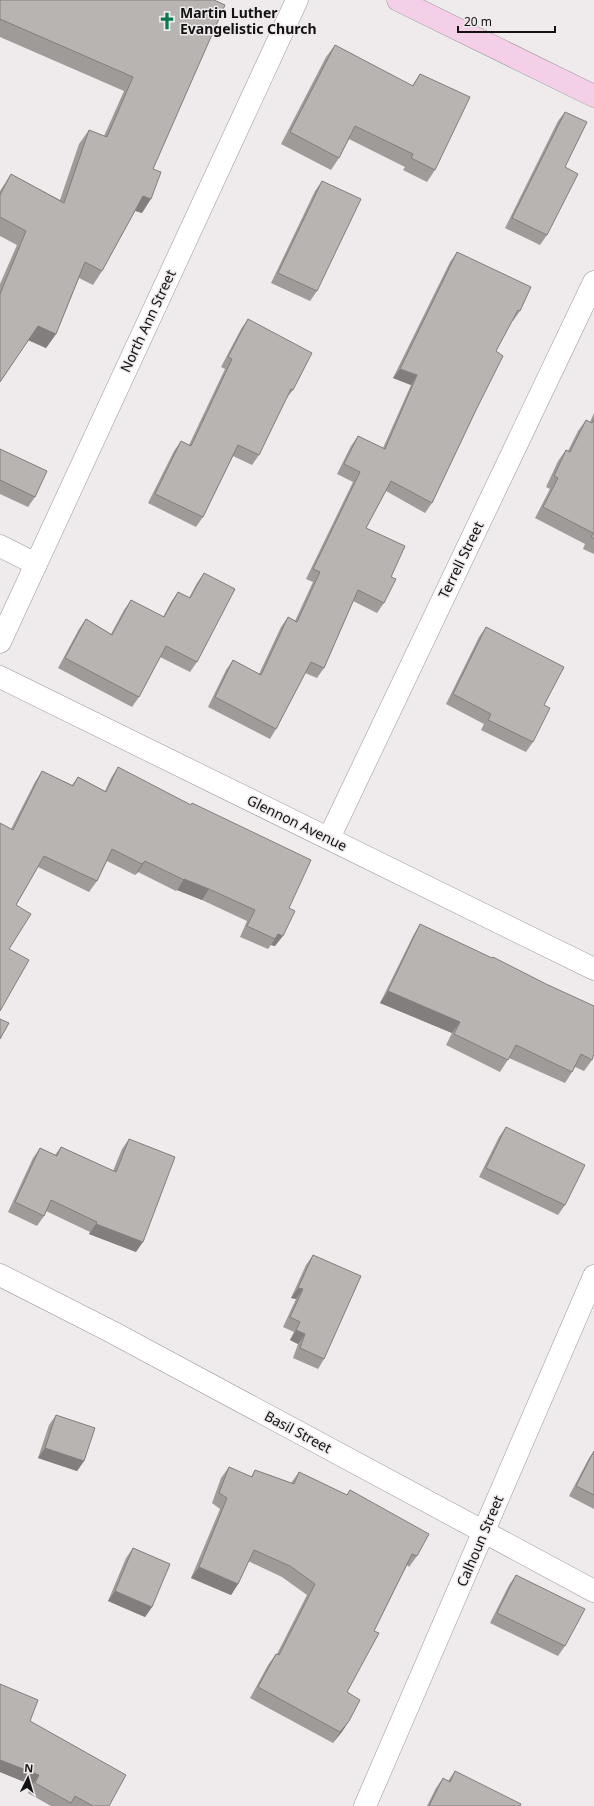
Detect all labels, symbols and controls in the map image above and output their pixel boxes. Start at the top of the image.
place label: Martin Luther Evangelistic Church [180,3,317,38]
scale bar [458,8,555,34]
church icon: Martin Luther Evangelistic Church [157,11,177,31]
text: 20 m [464,13,492,30]
street label: North Ann Street [115,266,180,375]
street label: Terrell Street [434,518,487,602]
street label: Glennon Avenue [244,790,350,855]
street label: Basil Street [261,1406,335,1457]
street label: Calhoun Street [452,1492,507,1589]
north arrow [8,1758,48,1798]
text: N [24,1760,34,1775]

